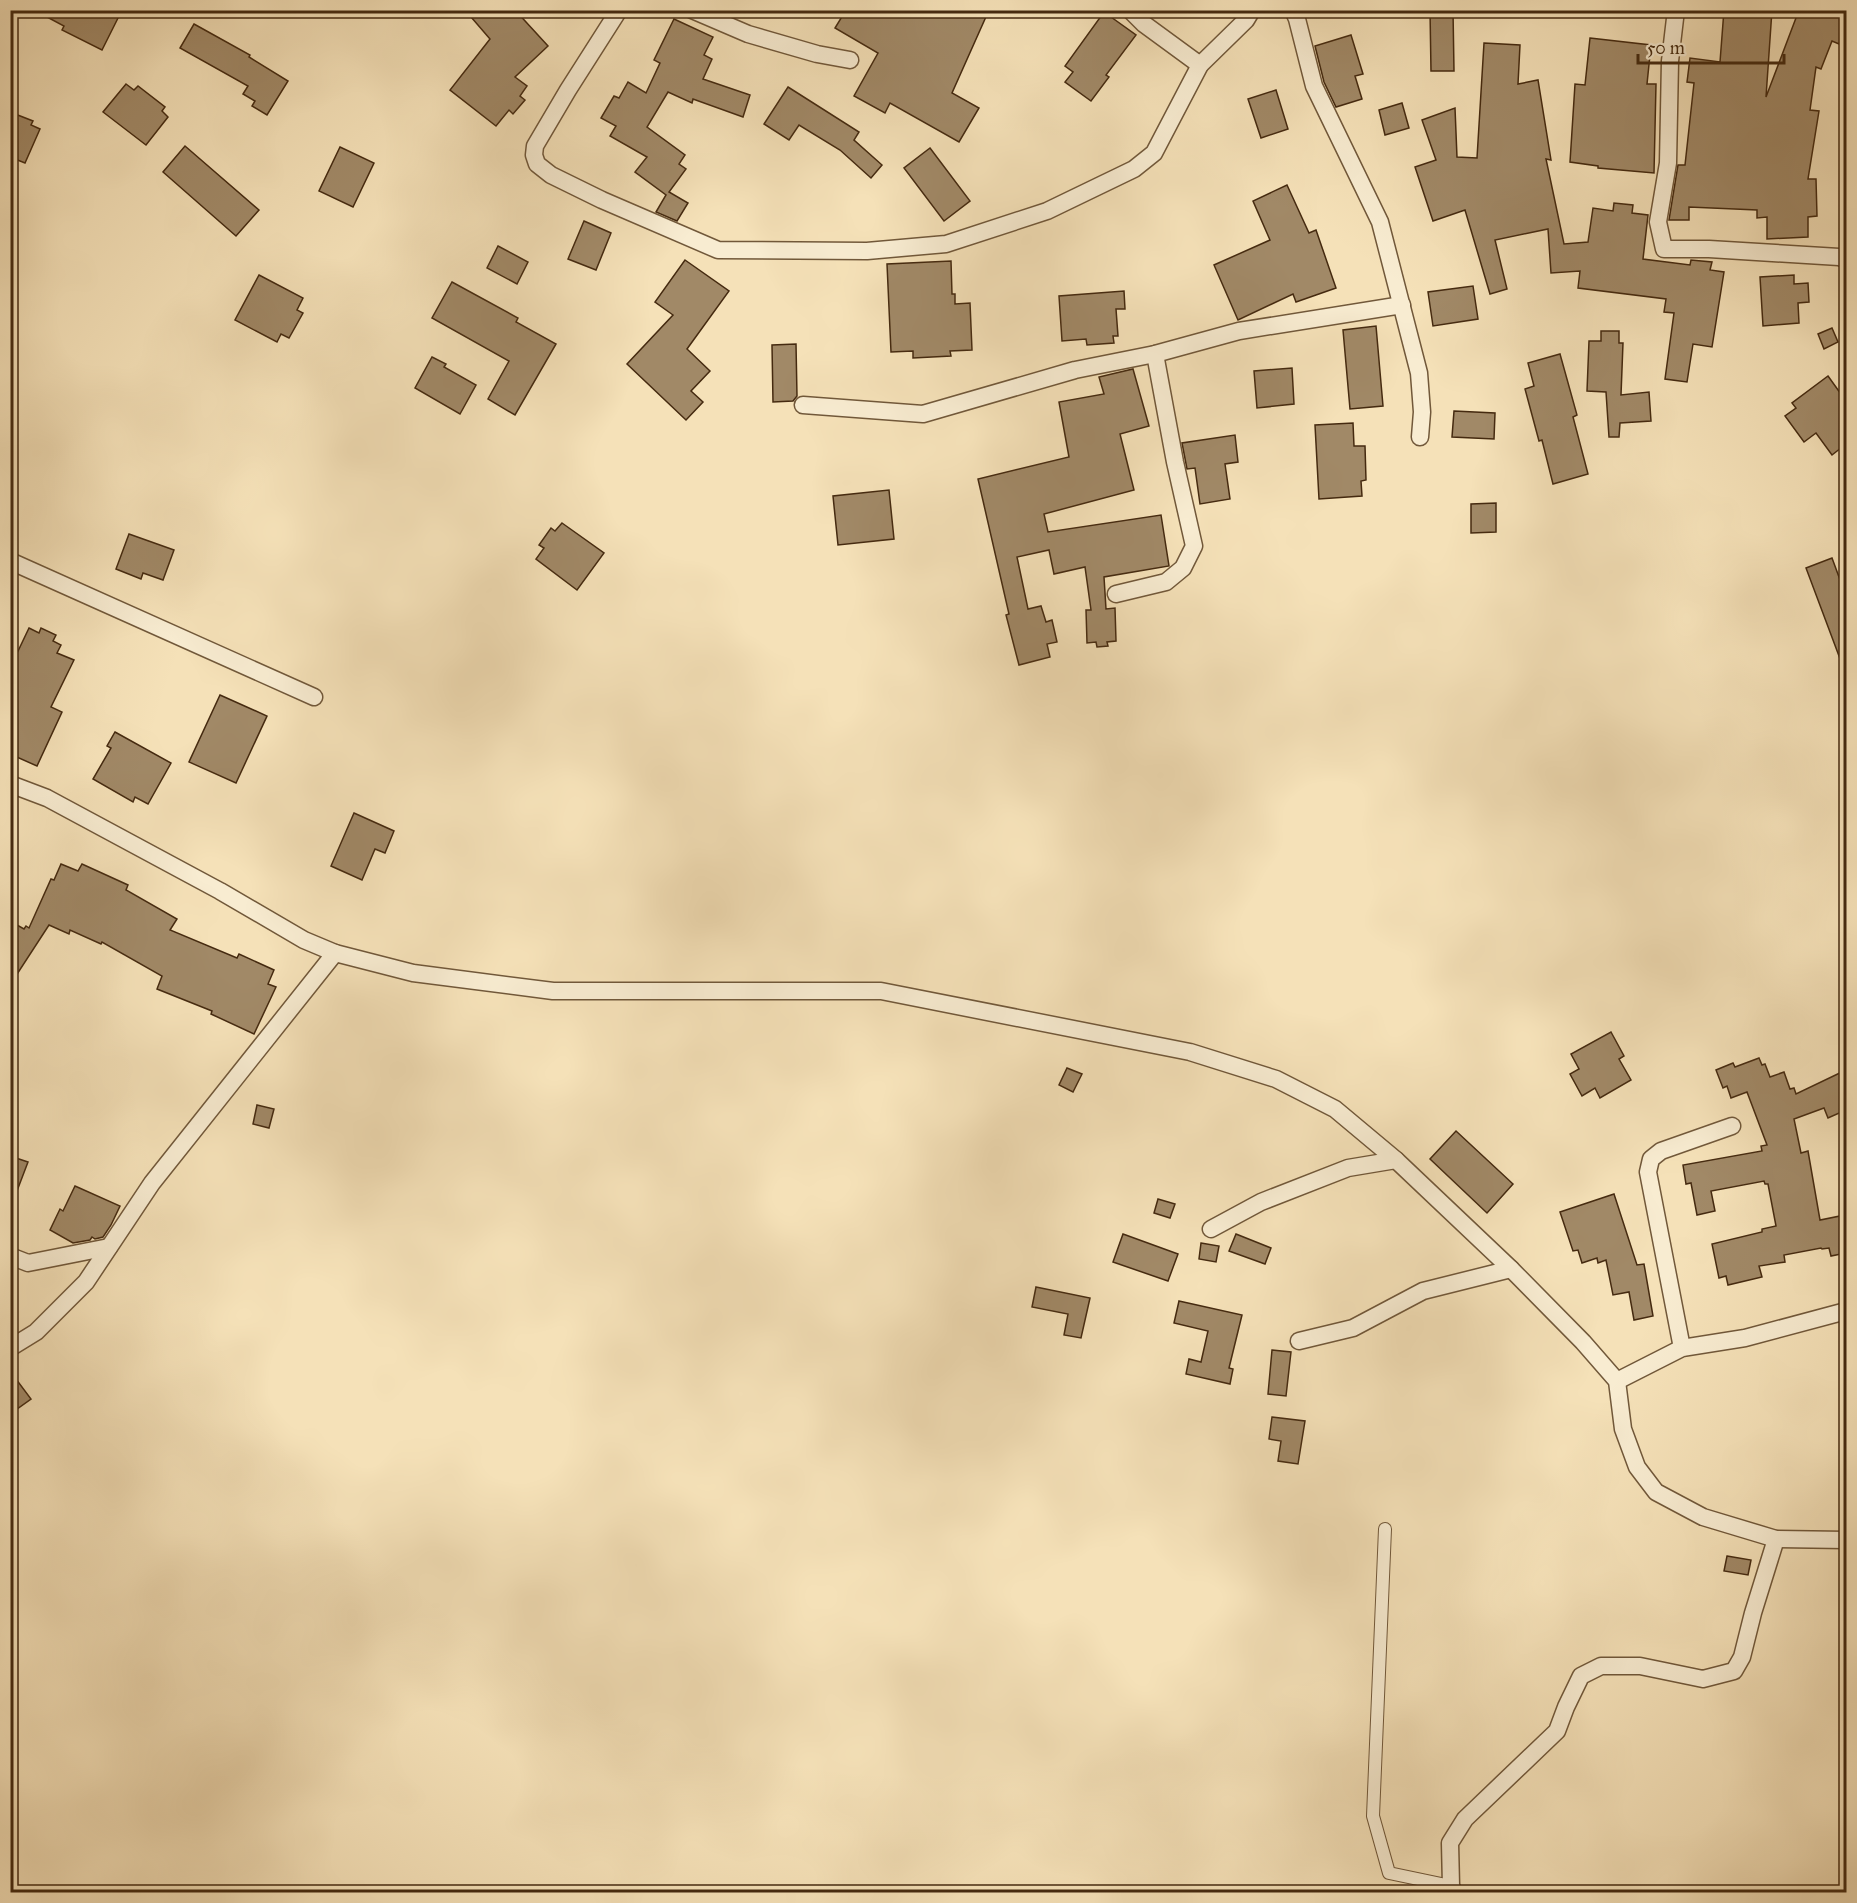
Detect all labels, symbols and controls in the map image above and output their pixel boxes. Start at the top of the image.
scale bar [1638,27,1784,65]
text: 50 m [1647,37,1685,59]

